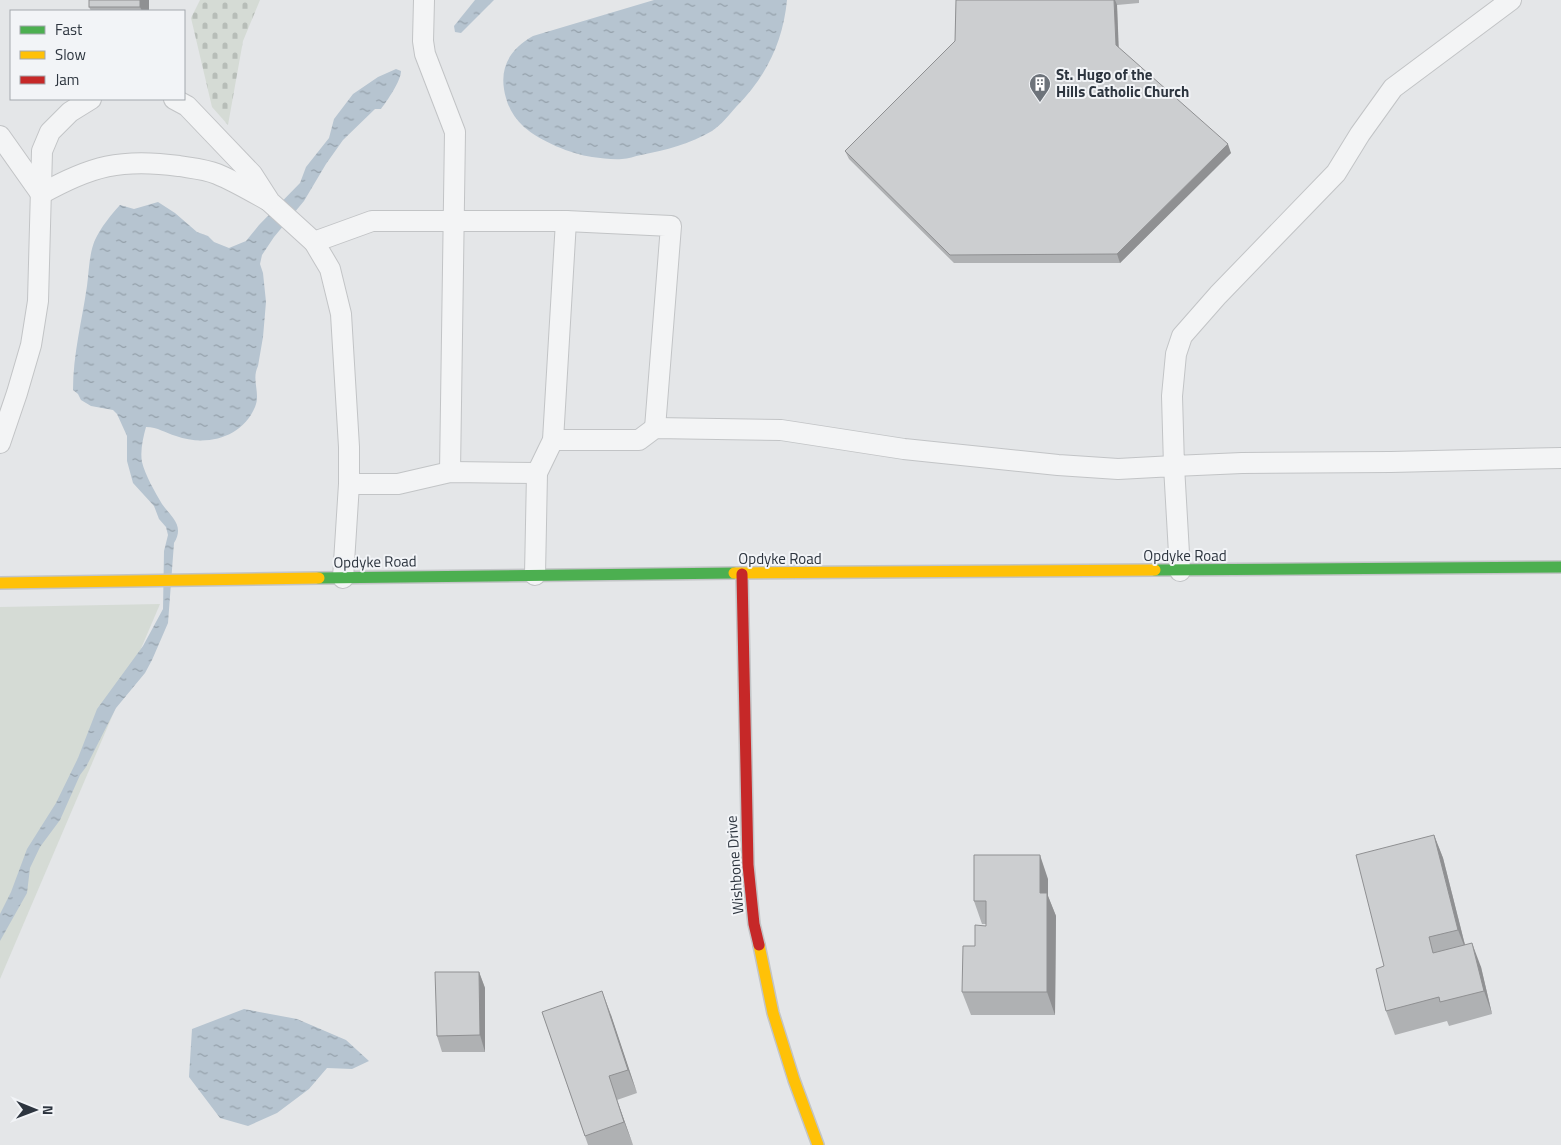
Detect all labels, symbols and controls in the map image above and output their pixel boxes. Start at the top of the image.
legend [10,10,185,100]
text: Fast [55,18,83,41]
text: Slow [55,43,86,66]
place label: St. Hugo of the Hills Catholic Church [1056,63,1189,103]
text: Jam [55,68,79,91]
building icon: St. Hugo of the Hills Catholic Church [1028,72,1052,103]
street label: Opdyke Road [1143,544,1227,567]
street label: Opdyke Road [738,547,822,570]
street label: Opdyke Road [333,549,417,574]
street label: Wishbone Drive [720,815,749,915]
north arrow [10,1085,60,1135]
text: N [38,1105,59,1115]

